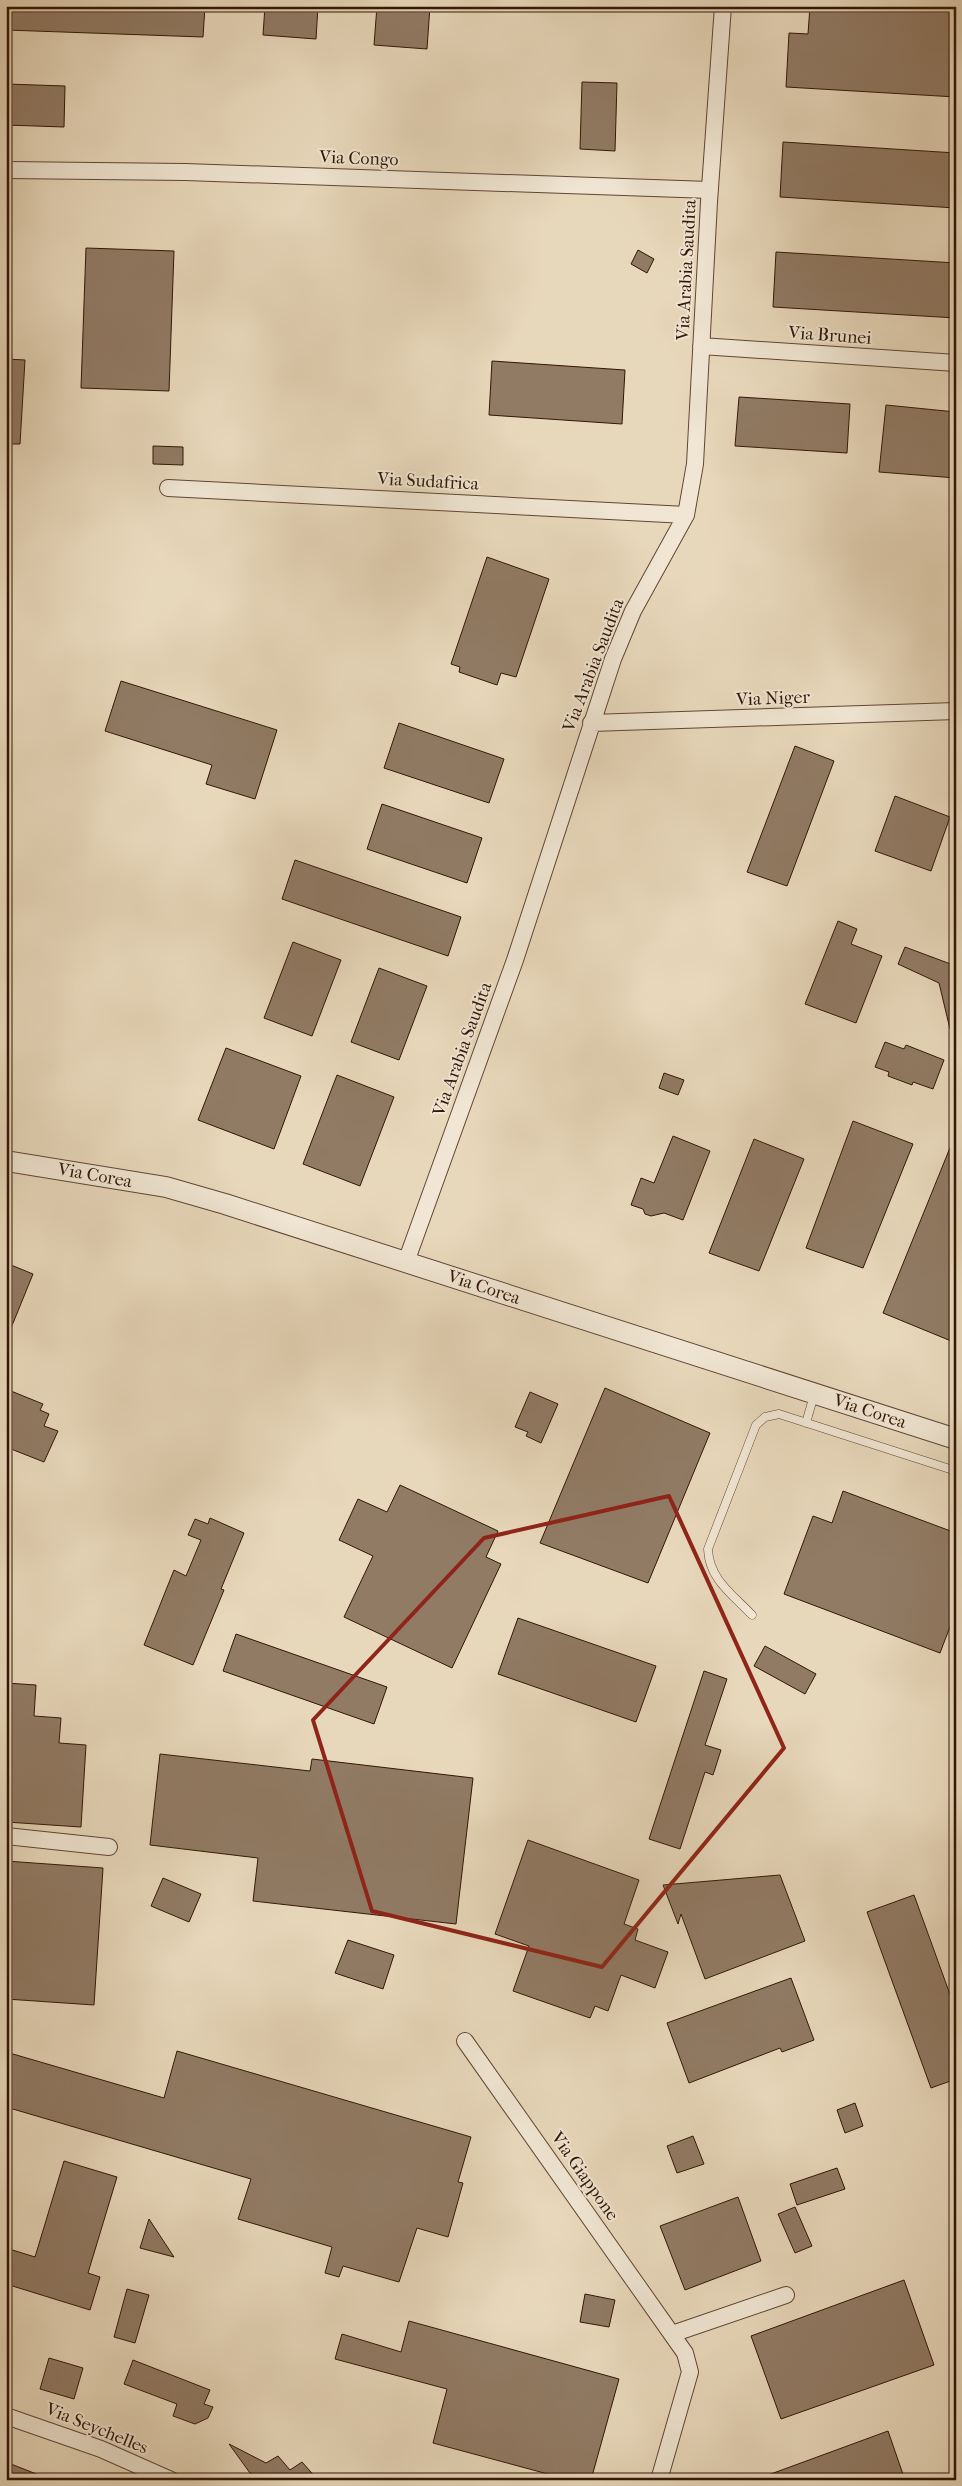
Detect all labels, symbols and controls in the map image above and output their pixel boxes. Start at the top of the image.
street label: Via Congo [318,147,399,170]
street label: Via Arabia Saudita [672,198,701,342]
street label: Via Brunei [787,322,873,349]
street label: Via Sudafrica [376,468,480,495]
street label: Via Arabia Saudita [558,595,629,736]
street label: Via Niger [735,687,811,710]
street label: Via Arabia Saudita [428,979,497,1120]
street label: Via Corea [55,1158,134,1192]
street label: Via Corea [444,1266,523,1309]
street label: Via Corea [830,1390,909,1433]
street label: Via Giappone [546,2127,623,2225]
street label: Via Seychelles [42,2398,151,2459]

